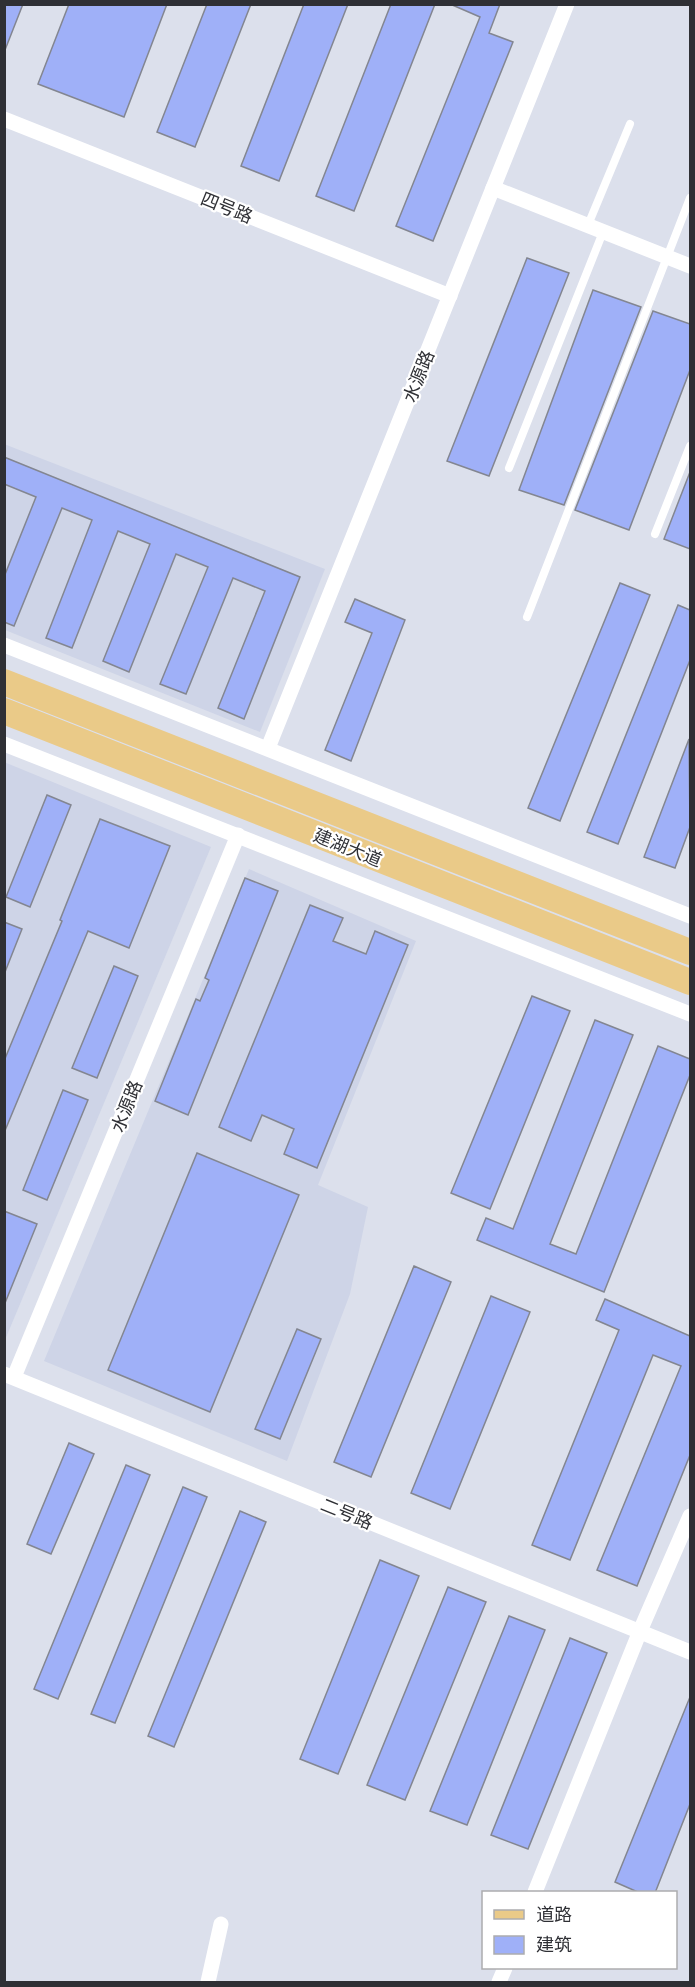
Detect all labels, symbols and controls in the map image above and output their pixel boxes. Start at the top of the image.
street label: 四号路 [198,188,256,226]
street label: 水源路 [399,347,437,405]
street label: 建湖大道 [311,824,385,870]
street label: 水源路 [107,1077,145,1135]
street label: 二号路 [318,1494,376,1532]
legend [482,1891,677,1969]
text: 道路 [536,1904,572,1924]
text: 建筑 [536,1934,572,1954]

